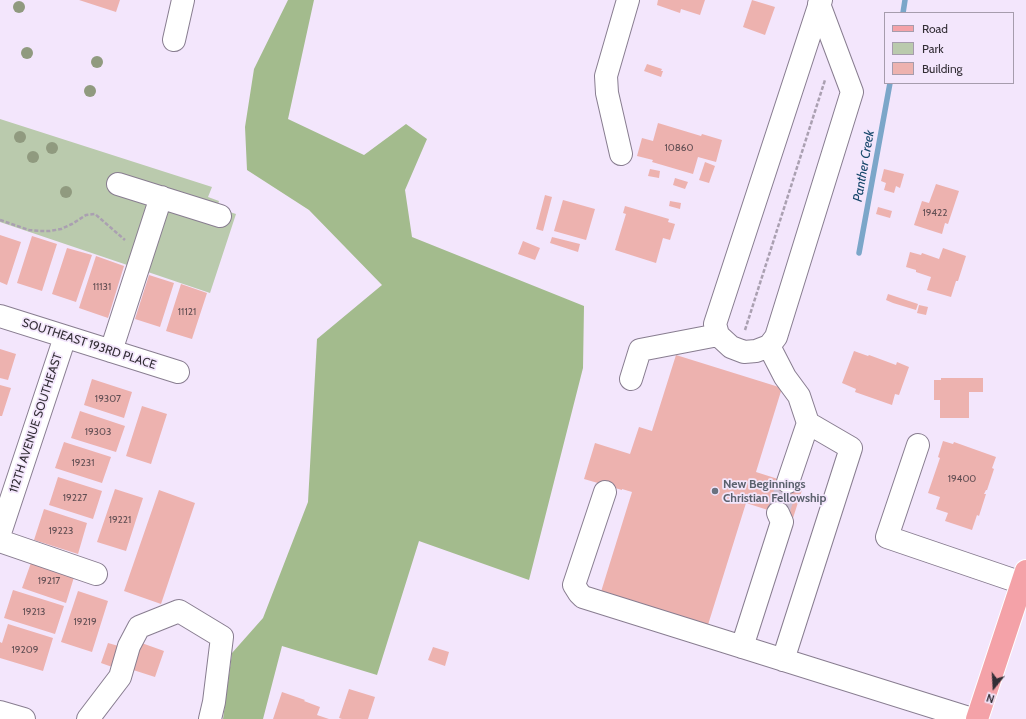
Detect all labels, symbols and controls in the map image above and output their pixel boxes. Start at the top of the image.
legend [884,12,1014,84]
text: Road [922,21,948,36]
text: Park [922,41,944,56]
text: Building [922,61,963,76]
water label: Panther Creek [850,129,878,203]
house number: 10860 [665,142,693,154]
house number: 19422 [922,207,948,219]
house number: 11131 [93,281,111,293]
house number: 11121 [178,306,196,318]
street label: SOUTHEAST 193RD PLACE [20,316,158,372]
street label: 112TH AVENUE SOUTHEAST [7,351,65,495]
house number: 19307 [95,393,121,405]
house number: 19303 [85,426,111,438]
house number: 19231 [72,457,94,469]
house number: 19400 [948,473,976,485]
place label: New Beginnings Christian Fellowship [723,477,826,505]
marker: New Beginnings Christian Fellowship [710,486,720,496]
house number: 19227 [63,492,87,504]
house number: 19221 [109,514,131,526]
house number: 19223 [49,525,73,537]
house number: 19217 [38,575,60,587]
house number: 19213 [23,606,45,618]
house number: 19219 [73,616,97,628]
house number: 19209 [12,644,38,656]
north arrow [974,667,1014,707]
text: N [984,691,996,706]

